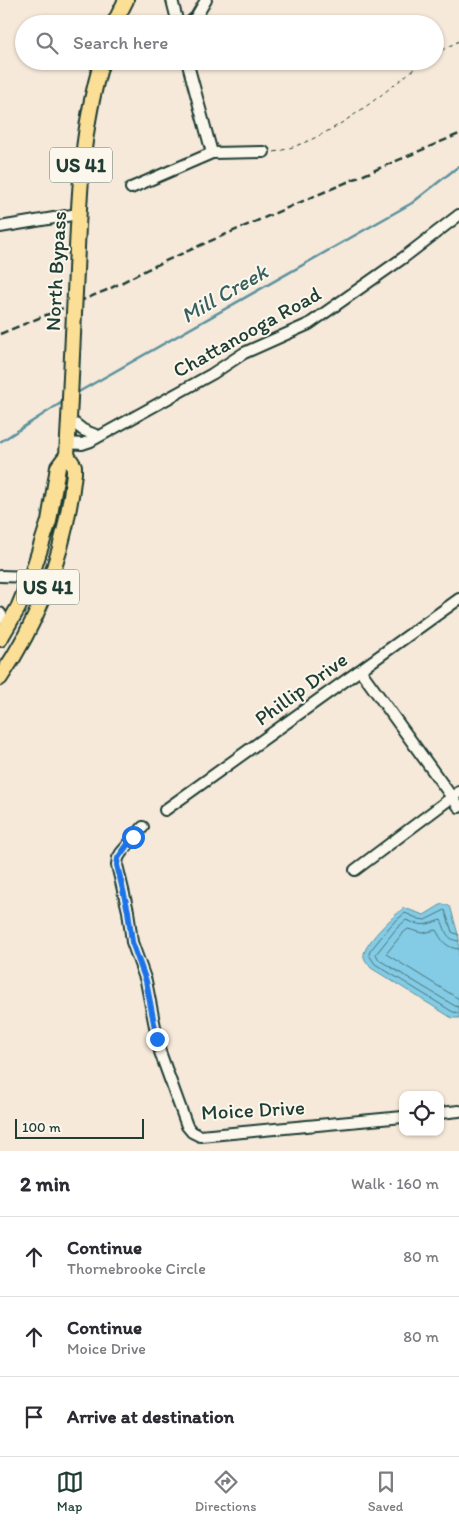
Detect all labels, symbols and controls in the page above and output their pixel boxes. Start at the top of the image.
search box [15,15,444,70]
icon: search [33,29,61,57]
text: Search here [73,31,168,54]
road number: US 41 [50,148,112,182]
street label: North Bypass [40,210,71,332]
water label: Mill Creek [176,257,274,329]
street label: Chattanooga Road [168,280,325,383]
road number: US 41 [17,570,79,604]
street label: Phillip Drive [249,647,352,731]
route start [122,826,145,849]
route end [146,1028,169,1051]
map controls [399,1091,444,1136]
button: locate [399,1091,444,1136]
street label: Moice Drive [201,1094,305,1125]
scale bar [15,1116,144,1139]
text: 100 m [22,1119,61,1136]
text: 2 min [20,1171,70,1196]
text: Walk · 160 m [351,1174,439,1193]
text: Continue [67,1236,142,1259]
icon: ahead [20,1243,48,1271]
text: 80 m [403,1247,439,1266]
text: Thornebrooke Circle [67,1259,206,1278]
text: Continue [67,1316,142,1339]
icon: ahead [20,1323,48,1351]
text: 80 m [403,1327,439,1346]
text: Moice Drive [67,1339,146,1358]
icon: arrive [20,1403,48,1431]
text: Arrive at destination [67,1405,234,1428]
tab: Map [56,1468,84,1515]
tab: Directions [195,1468,256,1515]
tab: Saved [368,1468,403,1515]

